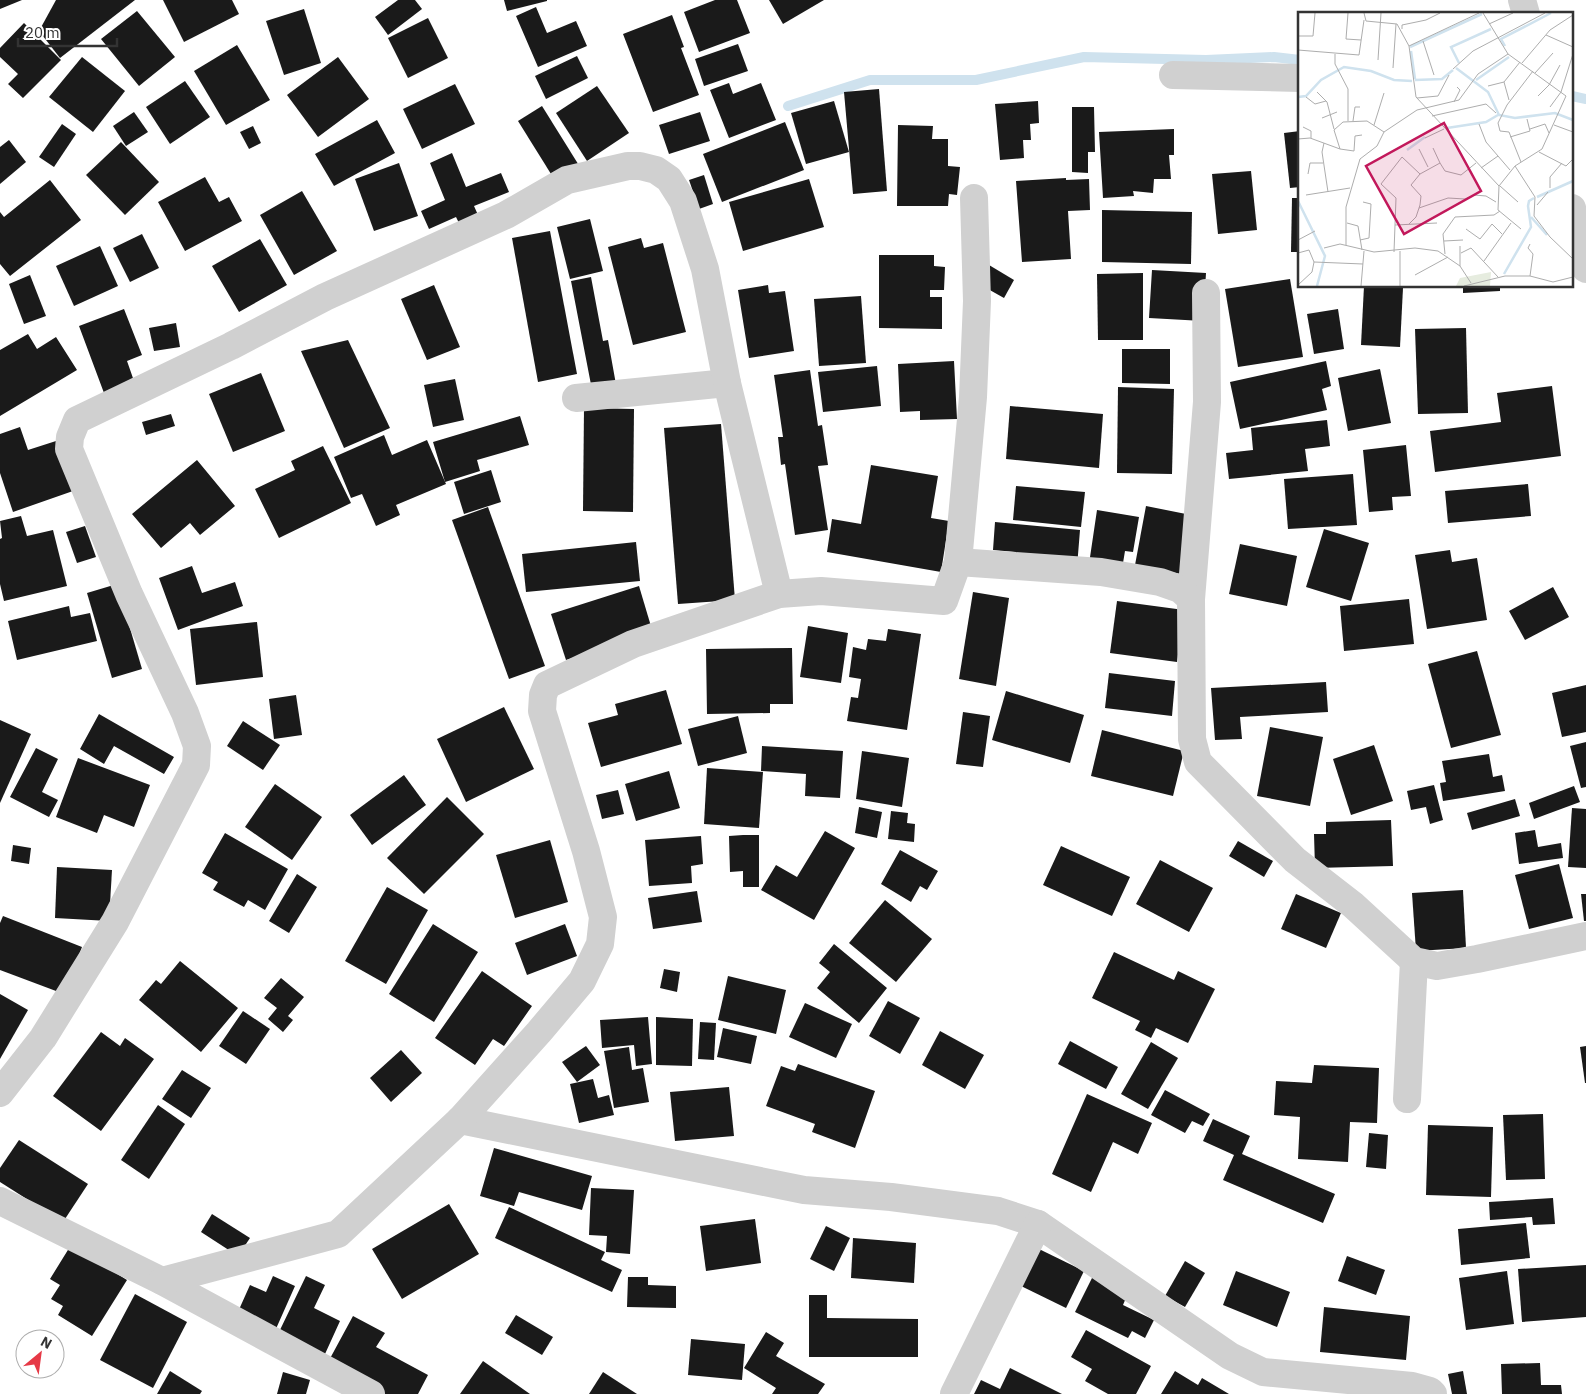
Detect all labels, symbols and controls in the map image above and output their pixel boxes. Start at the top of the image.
inset map [1298,12,1574,288]
scale bar [18,15,116,47]
text: 20 m [25,23,60,42]
north arrow [15,1329,65,1379]
text: N [38,1332,55,1353]

